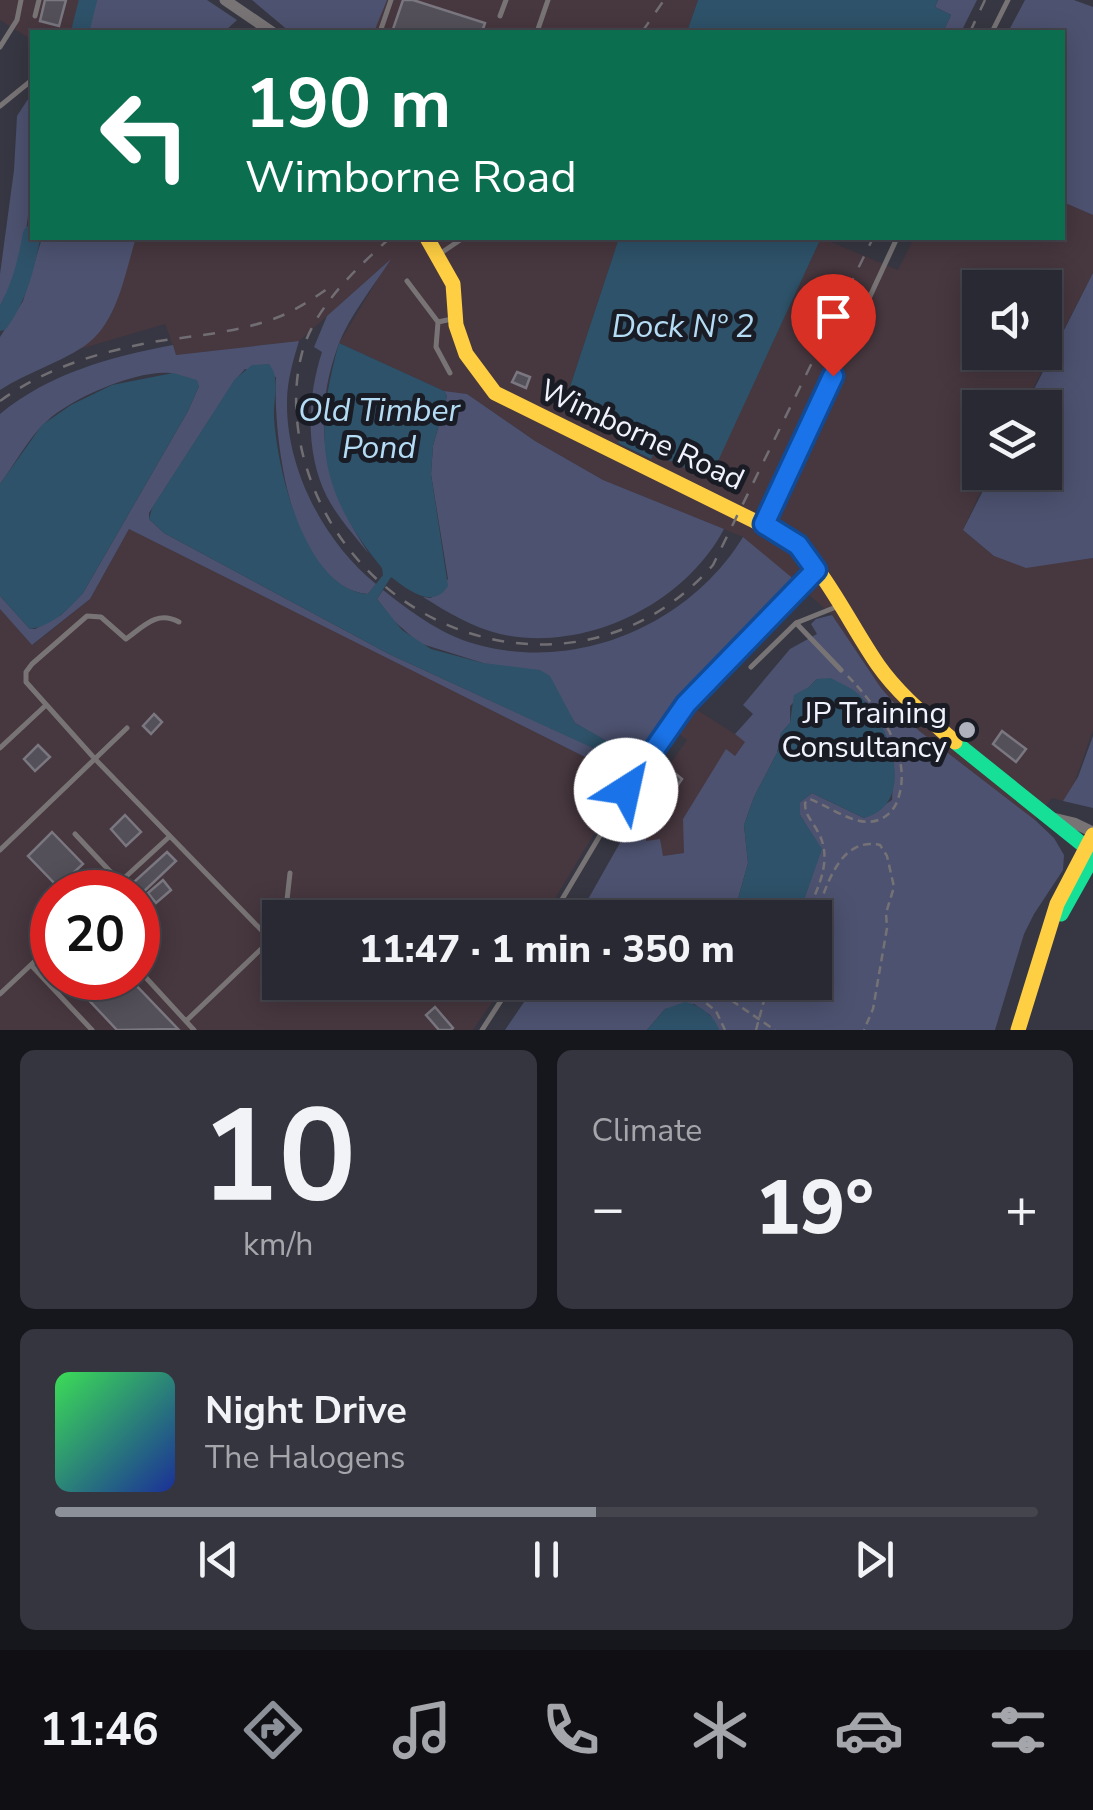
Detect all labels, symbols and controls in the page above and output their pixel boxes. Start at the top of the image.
text: 190 m [245,56,451,152]
icon: left [80,70,210,200]
text: Wimborne Road [245,147,577,208]
map controls [962,270,1062,490]
button: sound [962,270,1062,370]
pin [791,274,876,377]
icon: arrive [806,289,861,344]
water label: Dock Nº 2 [612,305,754,348]
street label: Wimborne Road [533,370,751,500]
water label: Old Timber Pond [298,389,462,469]
button: layers [962,390,1062,490]
place label: JP Training Consultancy [781,693,948,768]
marker: JP Training Consultancy [956,719,978,741]
position arrow [574,738,678,842]
speed limit sign: 20 [30,870,160,1000]
text: 11:47 · 1 min · 350 m [359,924,735,975]
text: 10 [200,1069,356,1246]
text: Climate [592,1109,702,1152]
text: 19° [755,1157,874,1259]
text: − [592,1171,625,1246]
text: + [1005,1171,1038,1246]
text: km/h [243,1223,314,1266]
text: Night Drive [205,1385,407,1436]
text: The Halogens [205,1436,405,1479]
icon: previous [191,1532,246,1587]
icon: pause [519,1532,574,1587]
icon: next [847,1532,902,1587]
icon: directions [238,1695,308,1765]
icon: music [387,1695,457,1765]
icon: phone [536,1695,606,1765]
icon: climate [685,1695,755,1765]
icon: car [834,1695,904,1765]
icon: filters [983,1695,1053,1765]
text: 11:46 [40,1700,159,1761]

